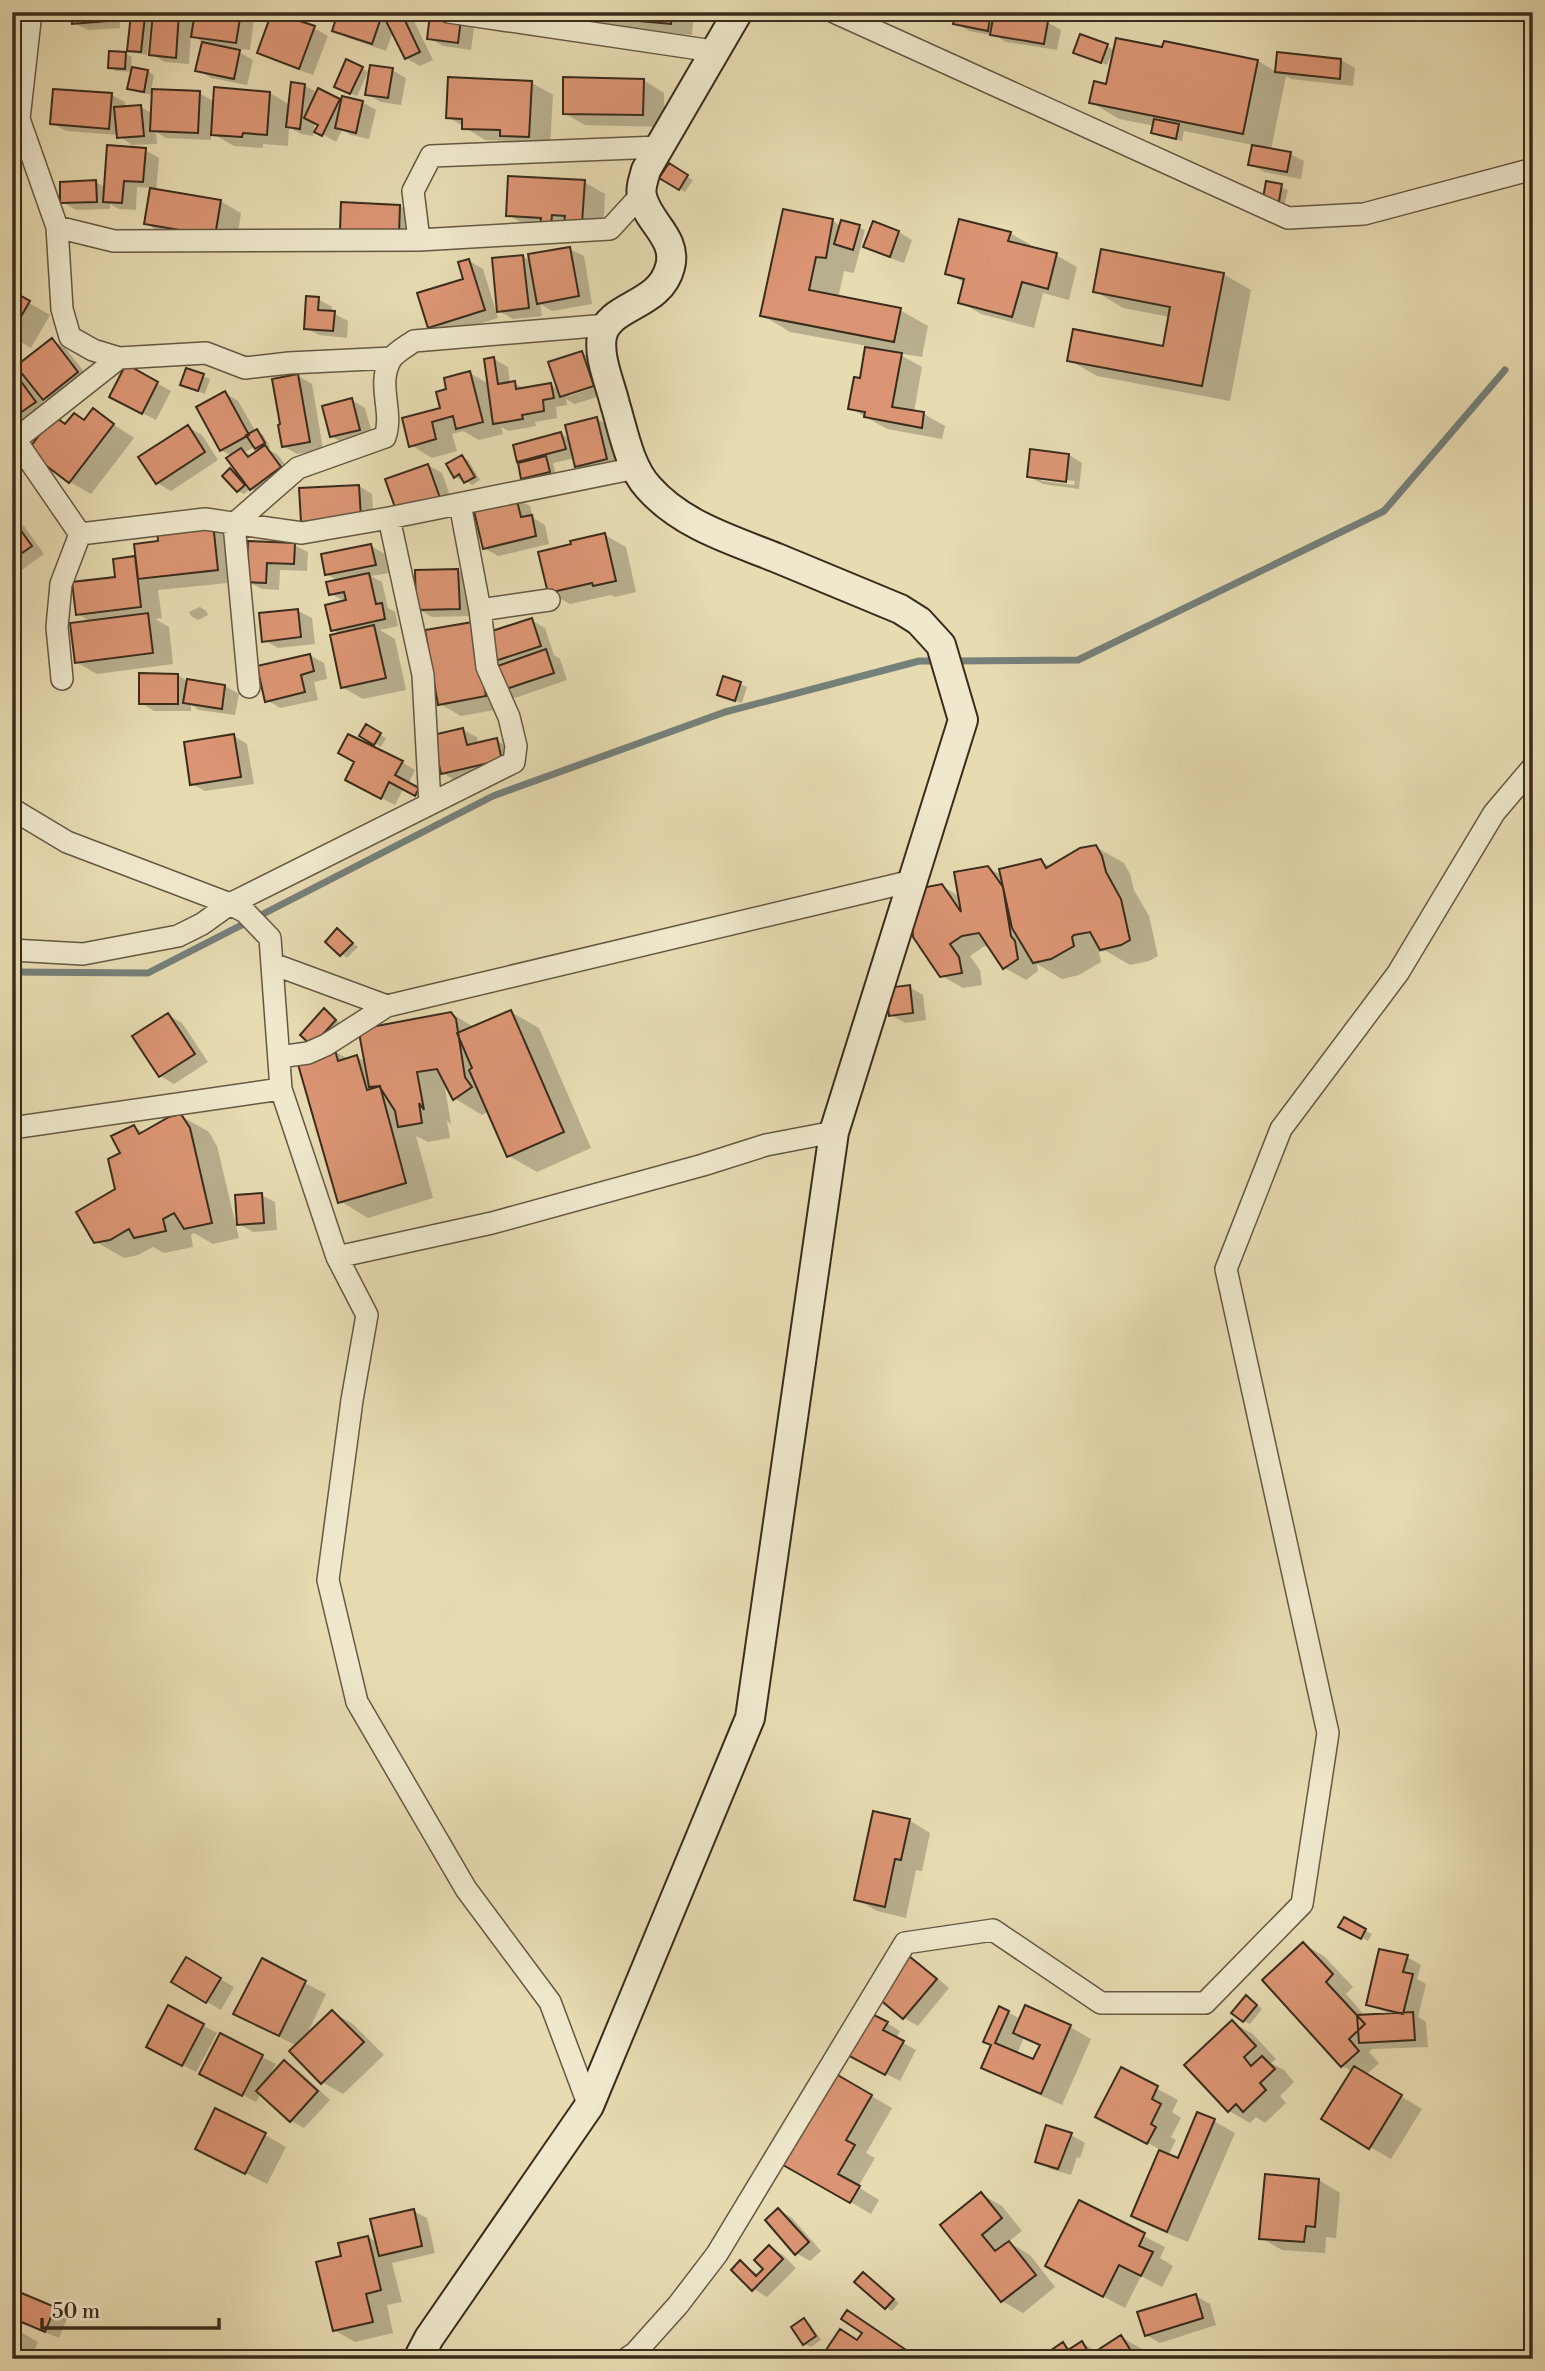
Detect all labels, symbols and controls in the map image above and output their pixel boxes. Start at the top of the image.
scale bar [42,2287,219,2331]
text: 50 m [52,2299,100,2325]

